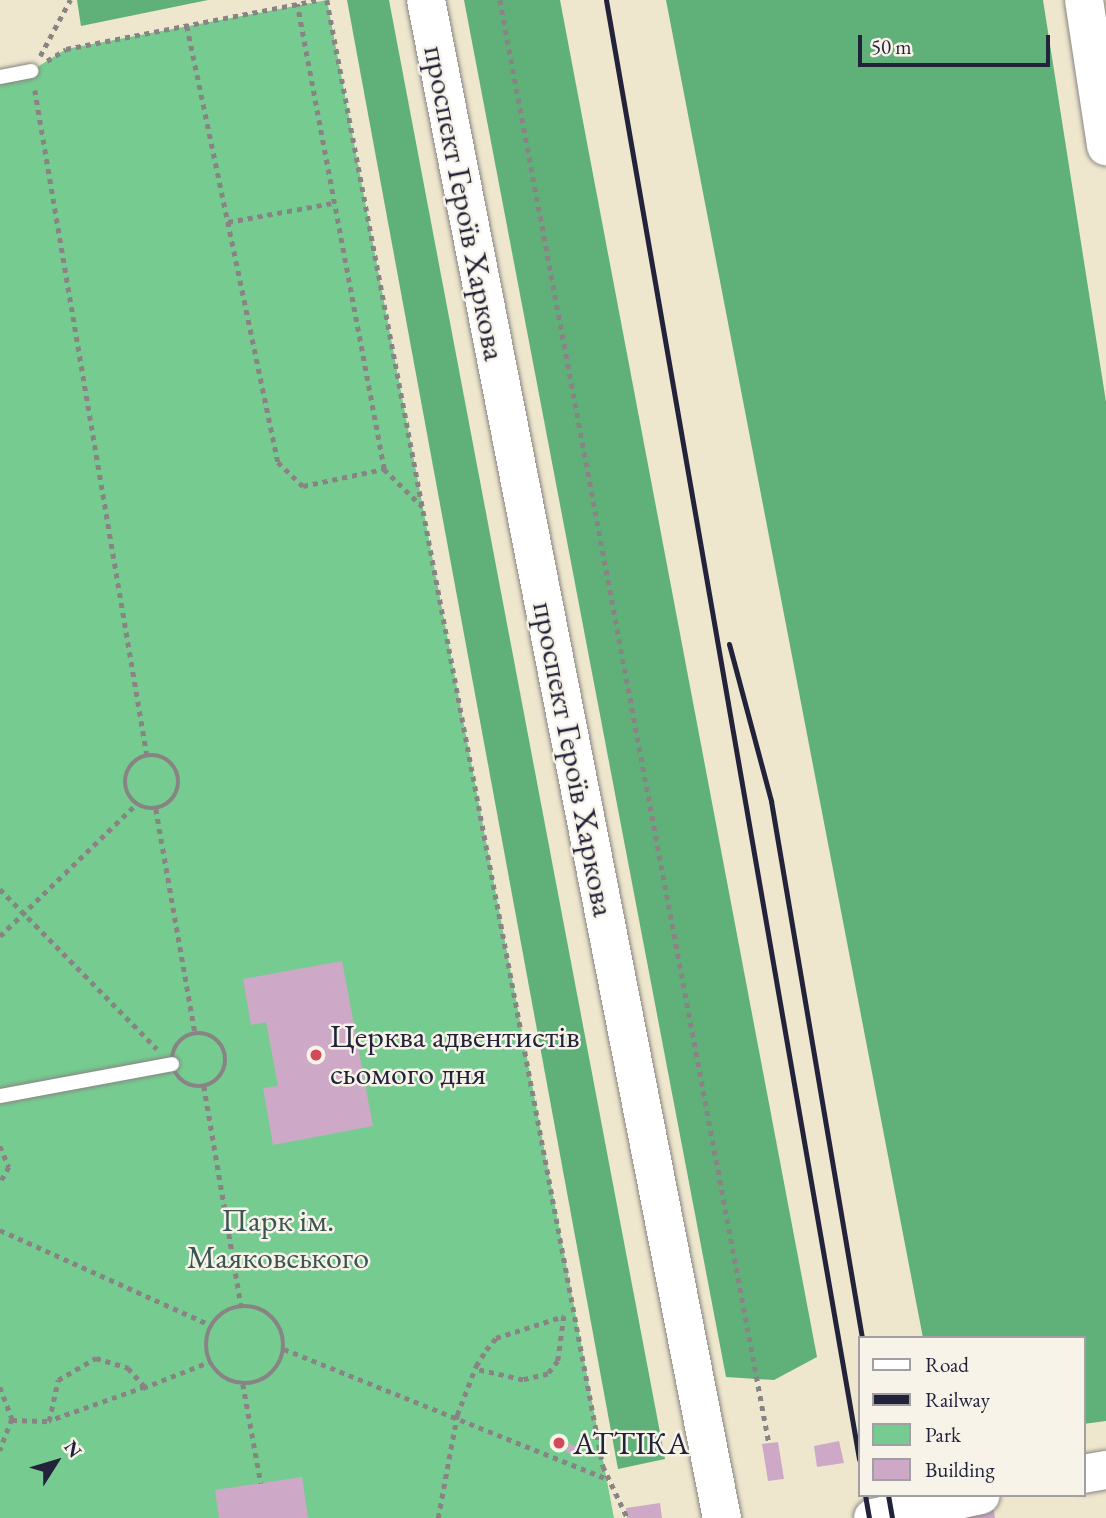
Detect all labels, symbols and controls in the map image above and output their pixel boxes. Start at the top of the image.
scale bar [861,21,1054,65]
text: 50 m [871,33,912,60]
street label: проспект Героїв Харкова [416,42,514,364]
street label: проспект Героїв Харкова [525,598,623,920]
place label: Церква адвентистів сьомого дня [330,1018,580,1093]
marker: Церква адвентистів сьомого дня [308,1047,324,1063]
park label: Парк ім. Маяковського [187,1202,369,1277]
legend [858,1336,1085,1497]
text: Road [925,1351,969,1378]
text: Railway [925,1386,990,1413]
text: Park [925,1421,961,1448]
place label: АТТІКА [573,1424,689,1462]
north arrow [21,1427,91,1497]
text: N [59,1435,88,1463]
marker: АТТІКА [551,1435,567,1451]
text: Building [925,1456,995,1483]

